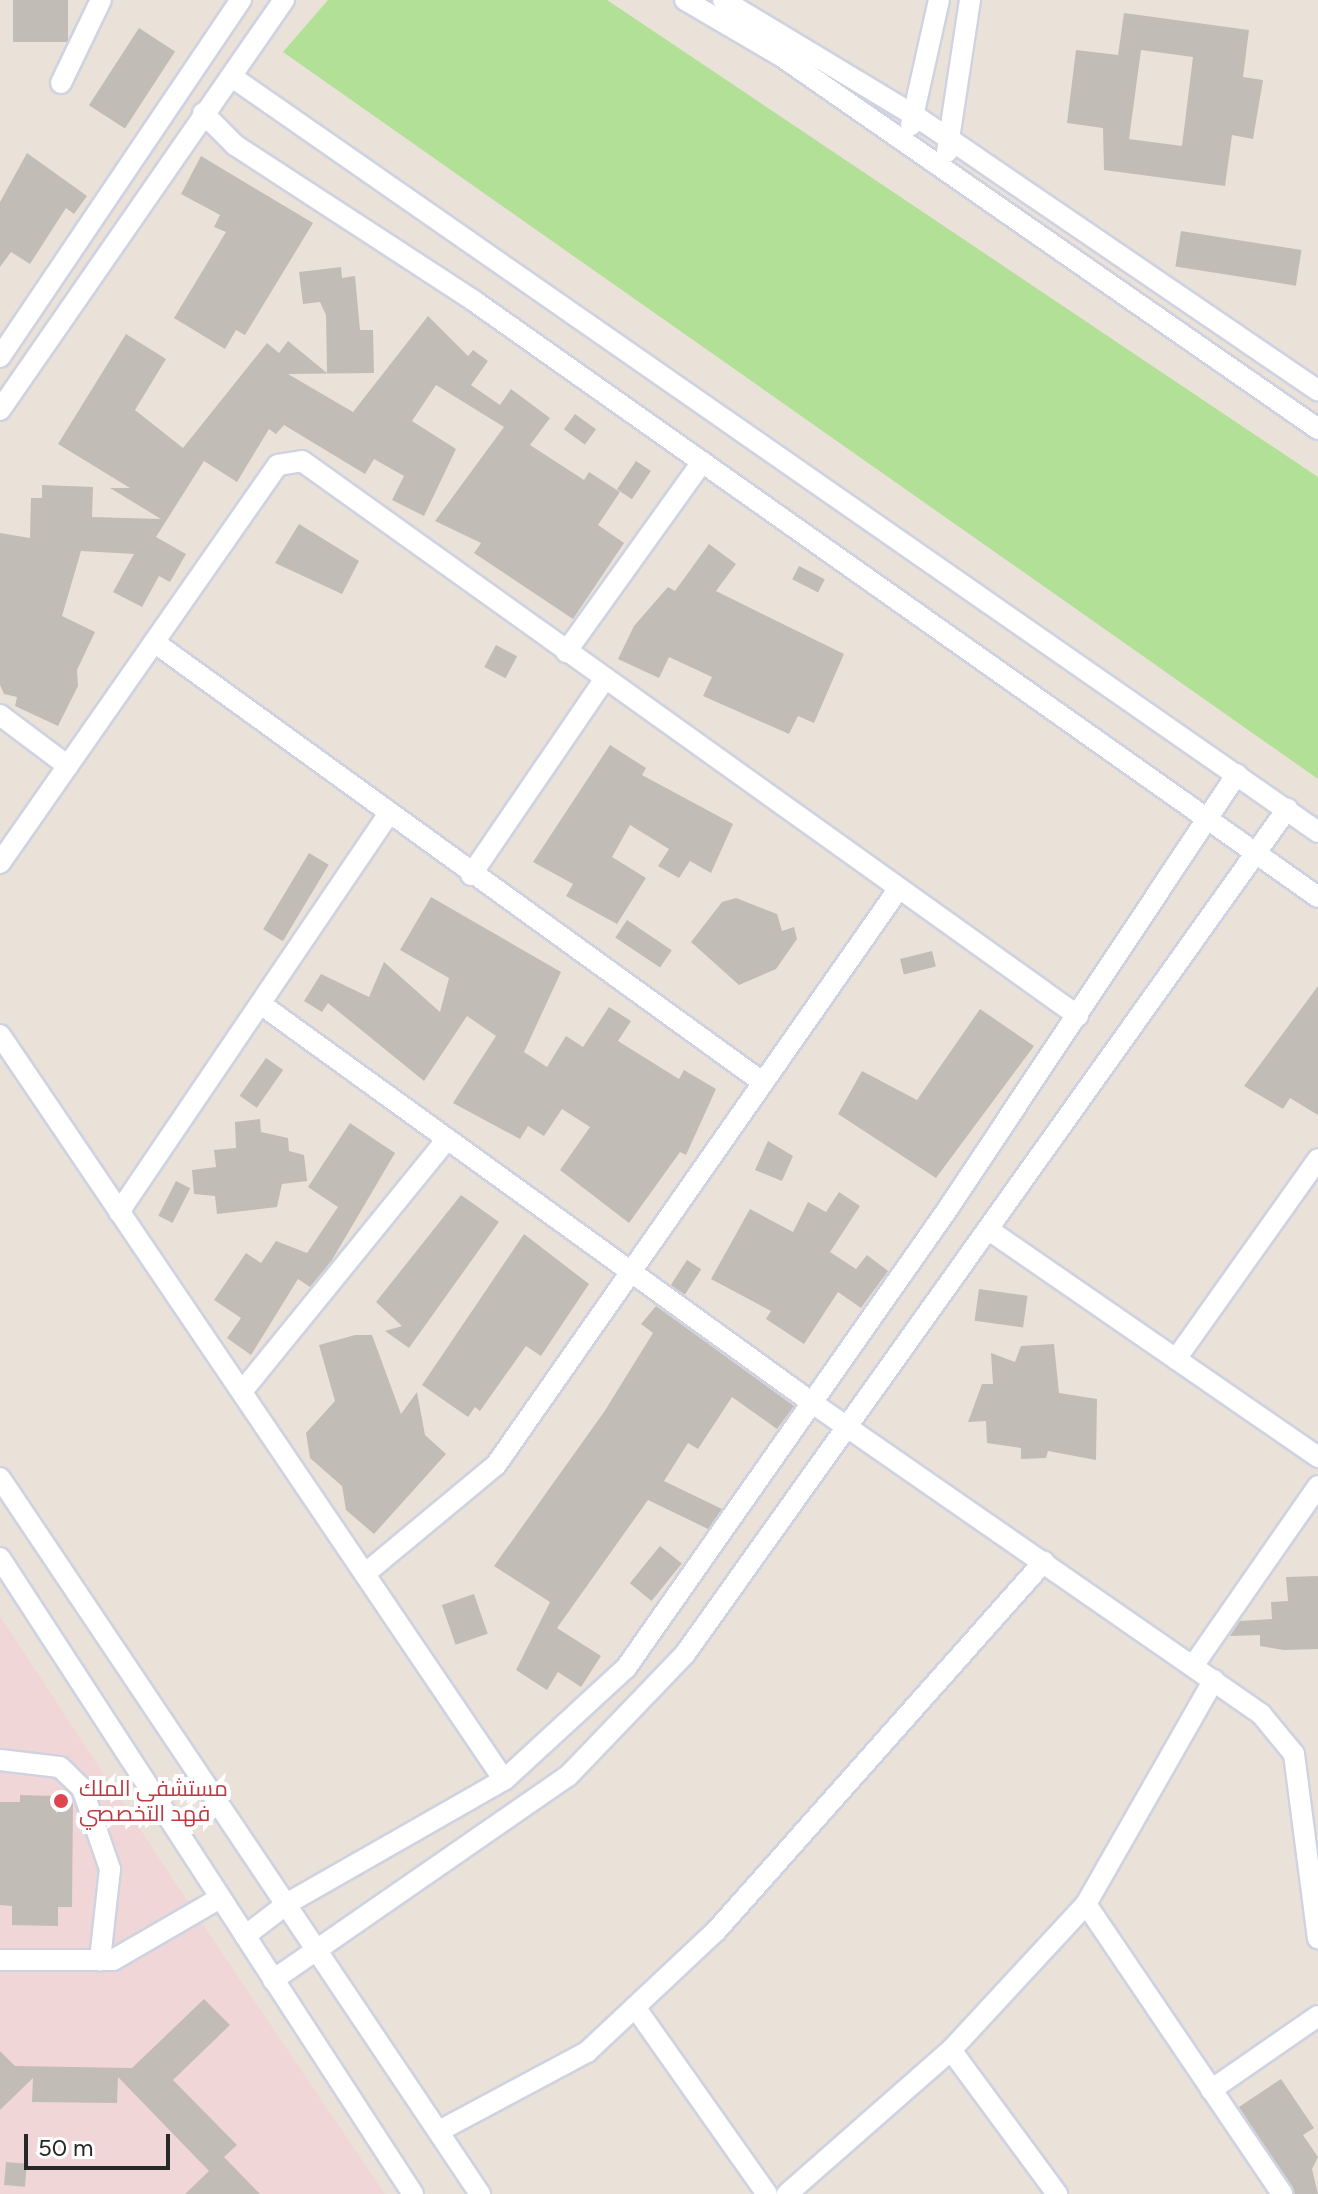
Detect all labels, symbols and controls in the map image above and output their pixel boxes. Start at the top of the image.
place label: مستشفى الملك فهد التخصصي [79,1775,228,1826]
marker: مستشفى الملك فهد التخصصي [50,1790,72,1812]
scale bar [28,2118,174,2168]
text: 50 m [38,2133,94,2162]

